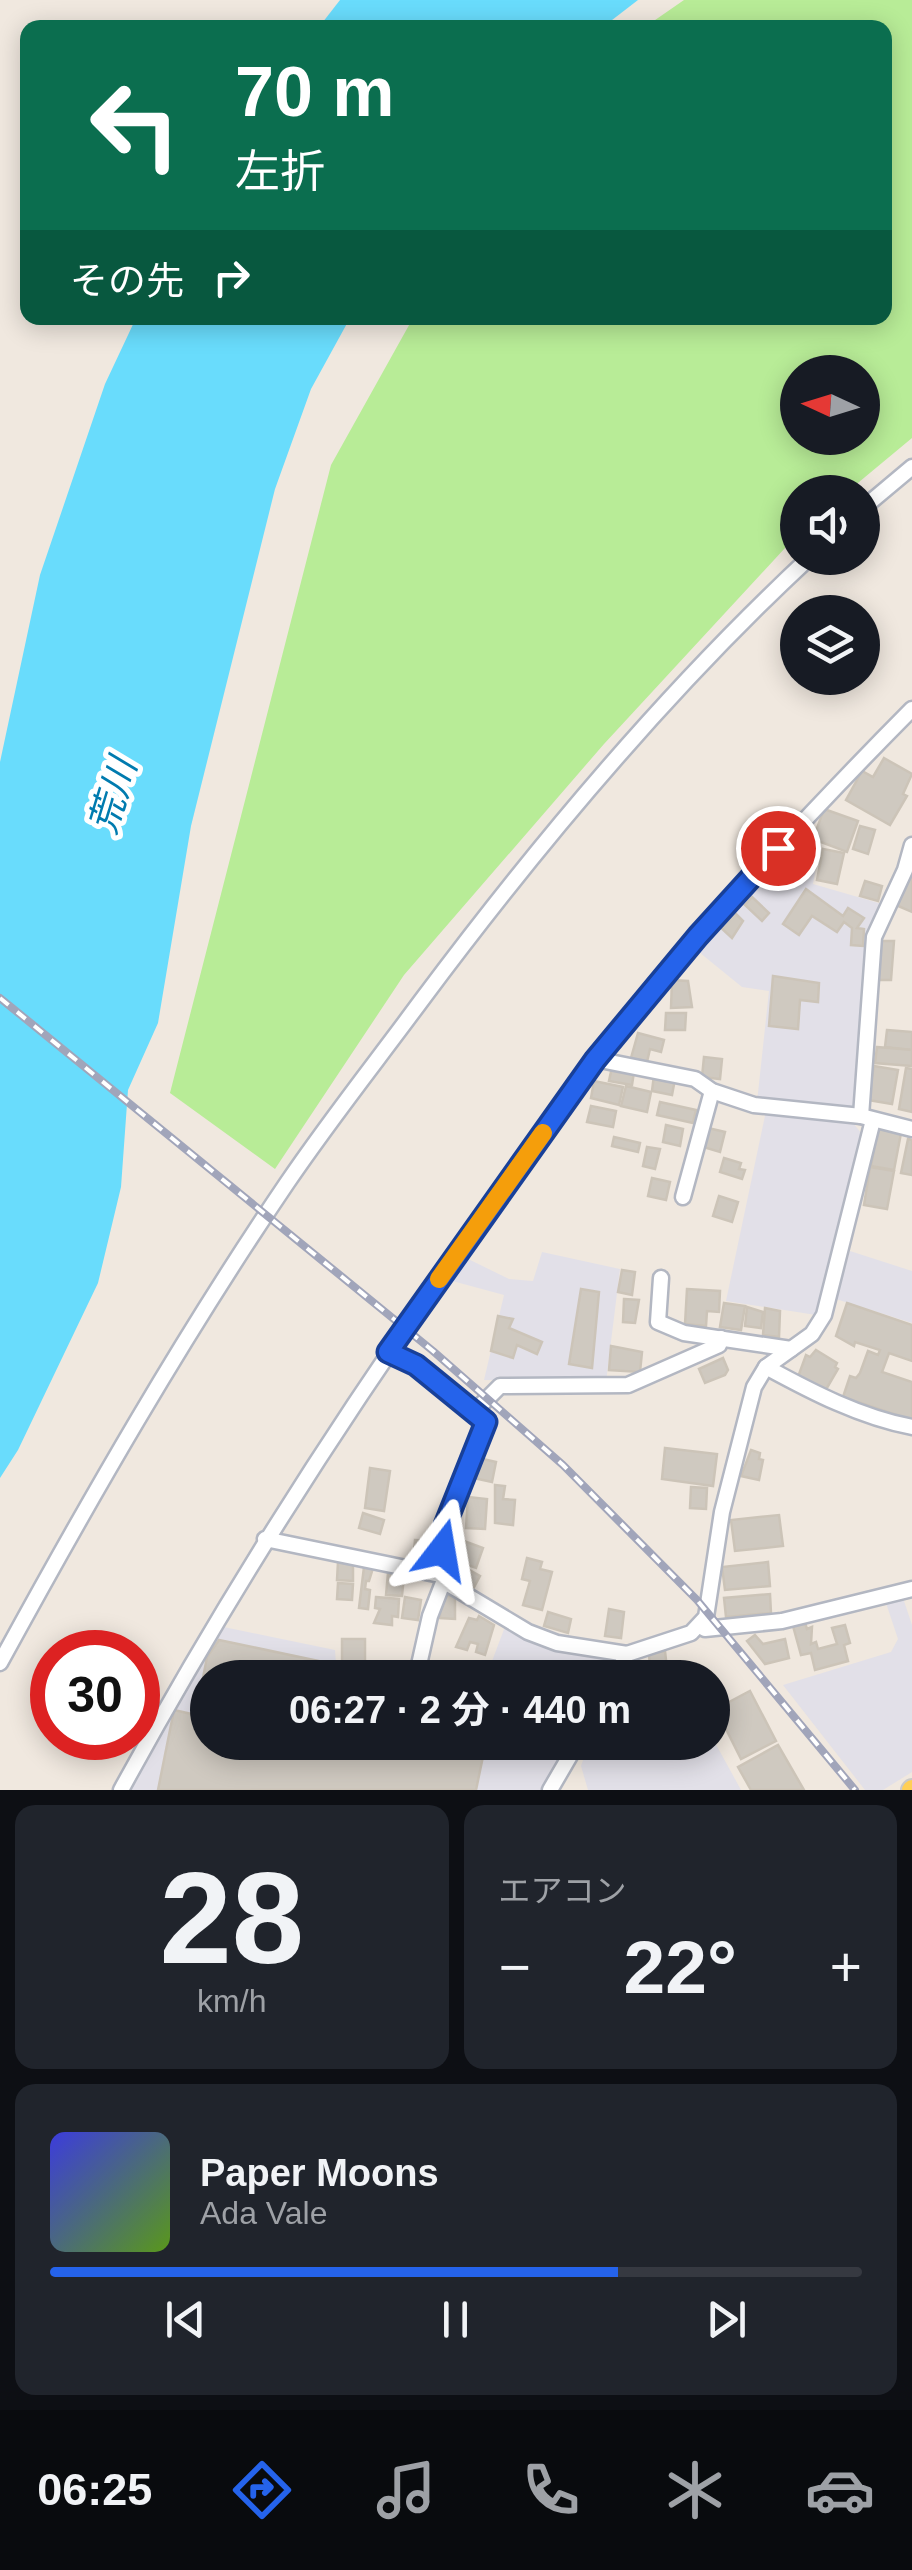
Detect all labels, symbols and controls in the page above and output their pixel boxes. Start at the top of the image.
text: 70 m [235,53,395,131]
icon: left [70,60,200,190]
text: 左折 [235,146,325,197]
icon: right [204,250,259,305]
text: その先 [70,260,184,302]
north arrow [780,355,880,455]
map controls [780,355,880,695]
button: sound [780,475,880,575]
button: layers [780,595,880,695]
water label: 荒川 [82,750,145,838]
pin [736,806,821,891]
icon: arrive [751,821,806,876]
position arrow [390,1498,494,1602]
speed limit sign: 30 [30,1630,160,1760]
text: 06:27 · 2 分 · 440 m [289,1689,631,1731]
text: 28 [159,1845,304,1991]
text: エアコン [499,1873,627,1909]
text: 22° [624,1925,737,2009]
text: − [499,1936,531,1998]
text: + [830,1936,862,1998]
text: km/h [197,1983,266,2019]
text: Paper Moons [200,2152,439,2194]
text: Ada Vale [200,2195,328,2231]
icon: previous [158,2292,213,2347]
icon: pause [428,2292,483,2347]
icon: next [699,2292,754,2347]
icon: directions [227,2455,297,2525]
icon: music [371,2455,441,2525]
icon: phone [516,2455,586,2525]
icon: climate [660,2455,730,2525]
icon: car [805,2455,875,2525]
text: 06:25 [37,2464,152,2515]

